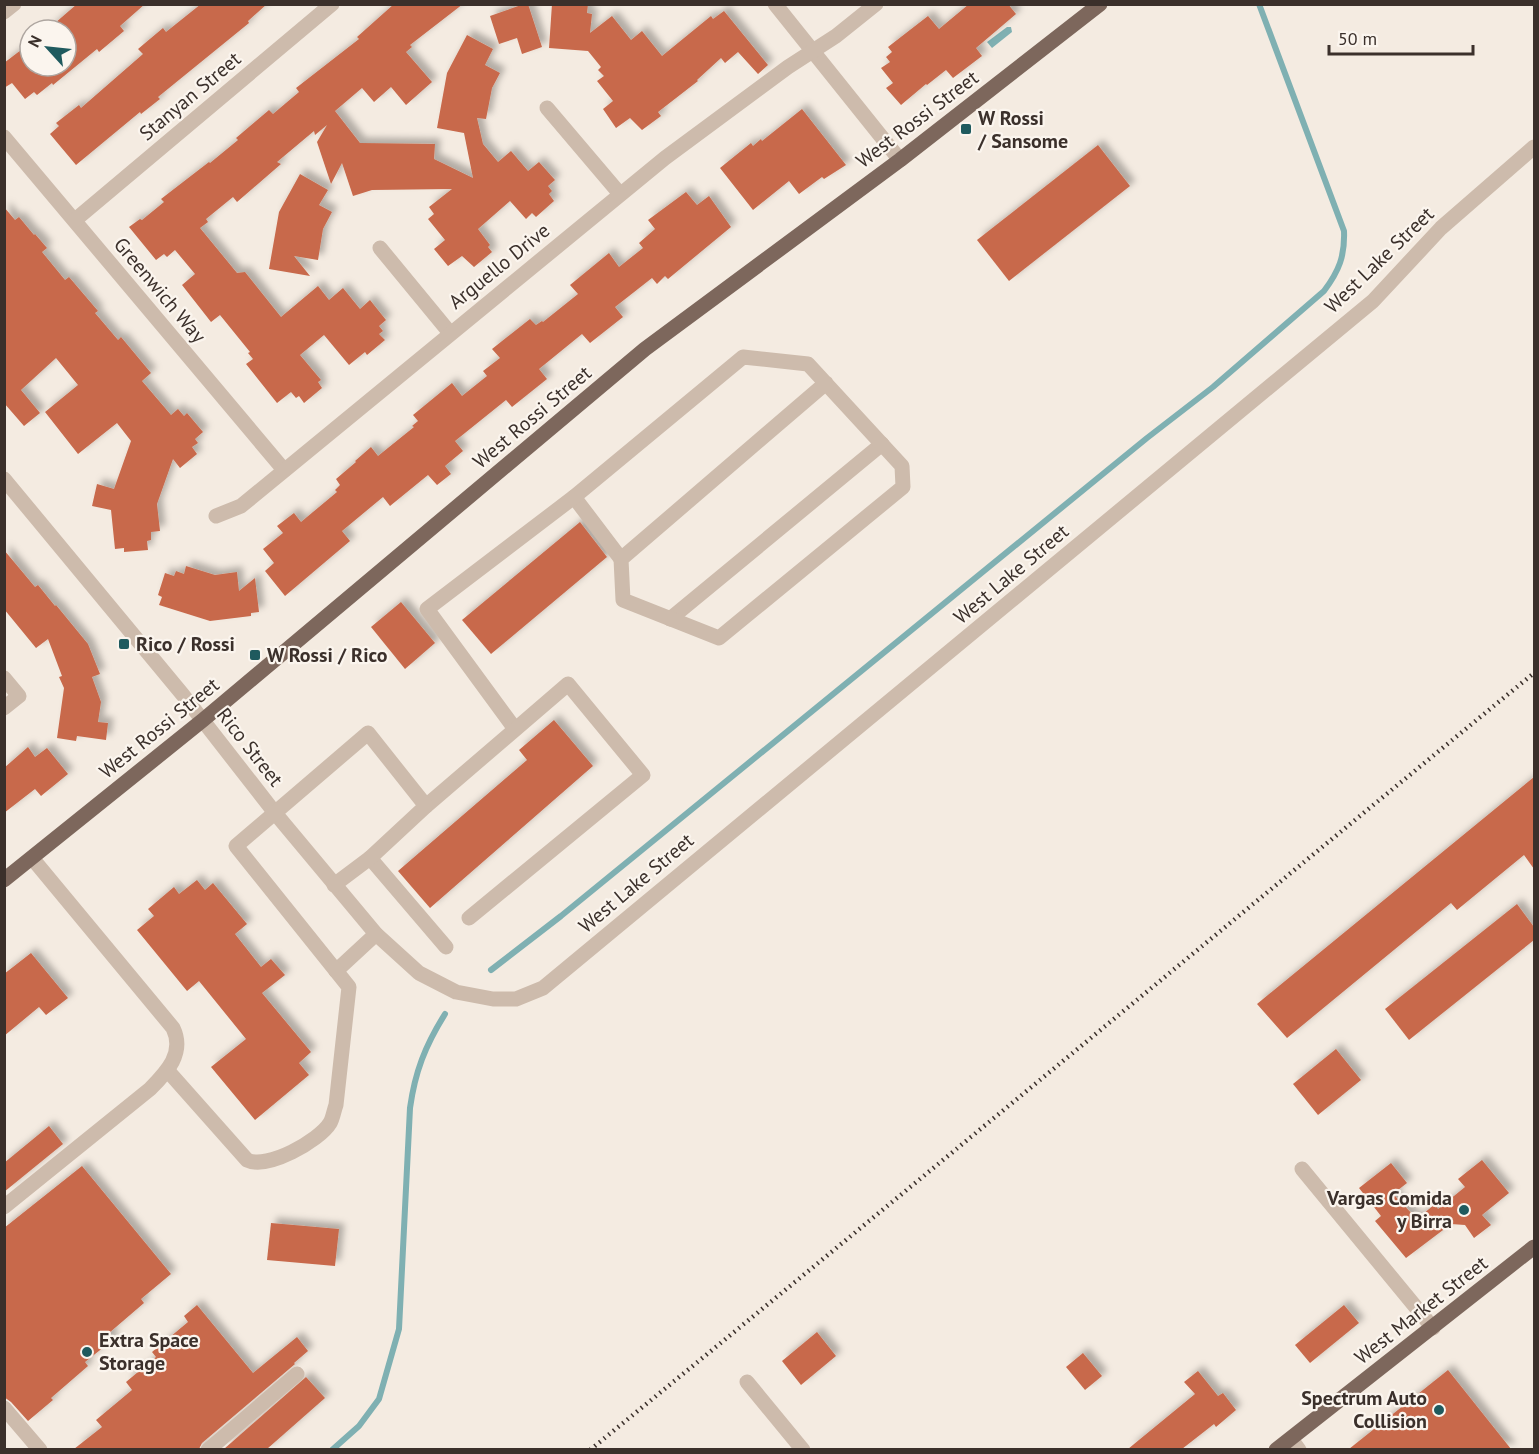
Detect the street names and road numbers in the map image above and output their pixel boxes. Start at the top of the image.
street label: Stanyan Street [134,46,246,146]
street label: West Rossi Street [851,64,984,174]
street label: West Lake Street [1319,201,1439,319]
street label: Arguello Drive [443,217,555,315]
street label: Greenwich Way [108,232,212,349]
street label: West Rossi Street [467,360,597,474]
street label: West Lake Street [948,518,1074,630]
street label: West Rossi Street [94,672,224,784]
street label: Rico Street [211,702,289,792]
street label: West Lake Street [573,827,699,939]
street label: West Market Street [1349,1250,1493,1370]

